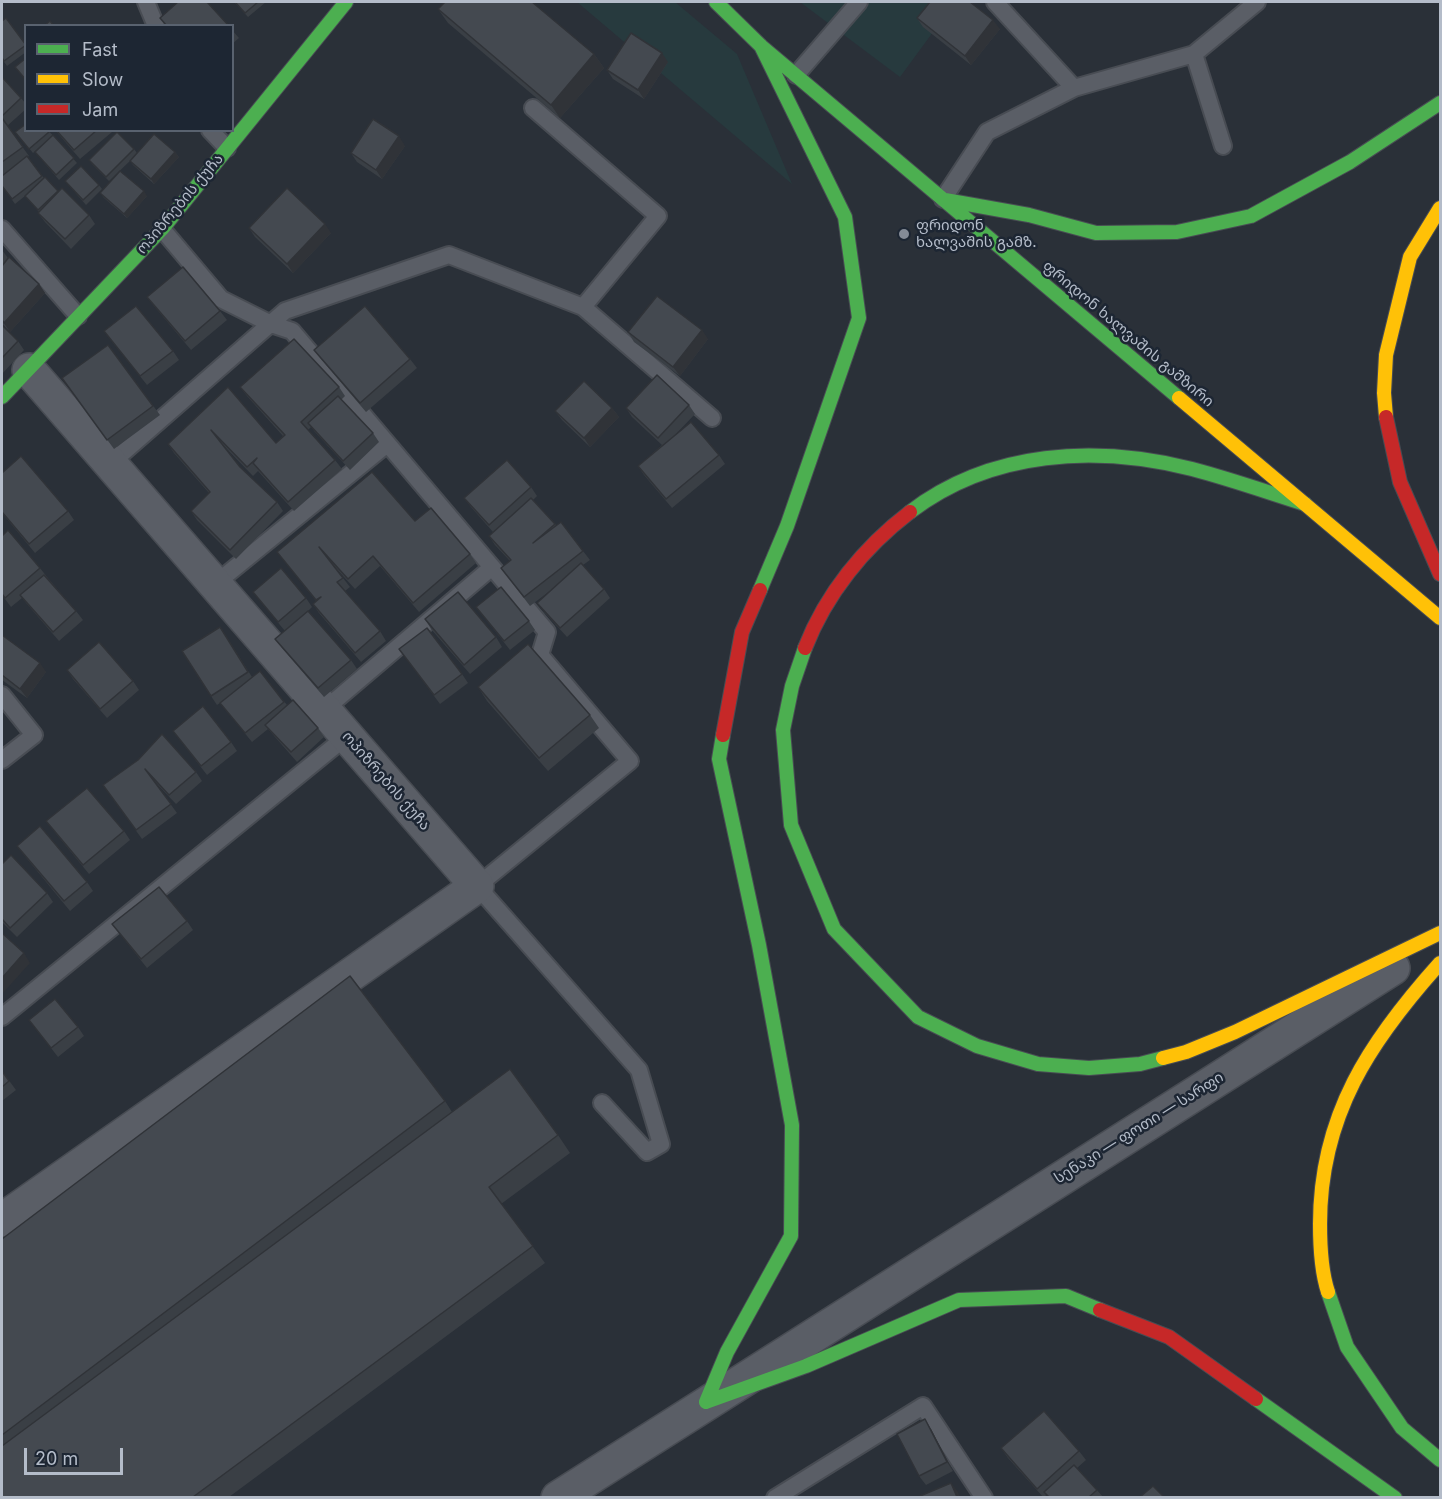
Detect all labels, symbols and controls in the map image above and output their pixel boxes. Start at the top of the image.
legend [24,24,234,132]
text: Fast [82,39,118,60]
text: Slow [82,69,123,90]
text: Jam [82,99,118,120]
street label: ოპიზრების ქუჩა [133,150,227,258]
place label: ფრიდონ ხალვაშის გამზ. [916,216,1037,251]
marker: ფრიდონ ხალვაშის გამზ. [897,227,911,241]
street label: ფრიდონ ხალვაშის გამზირი [1039,257,1217,411]
street label: ოპიზრების ქუჩა [338,728,434,834]
street label: სენაკი — ფოთი — სარფი [1051,1068,1227,1188]
scale bar [27,1436,126,1474]
text: 20 m [35,1448,78,1469]

